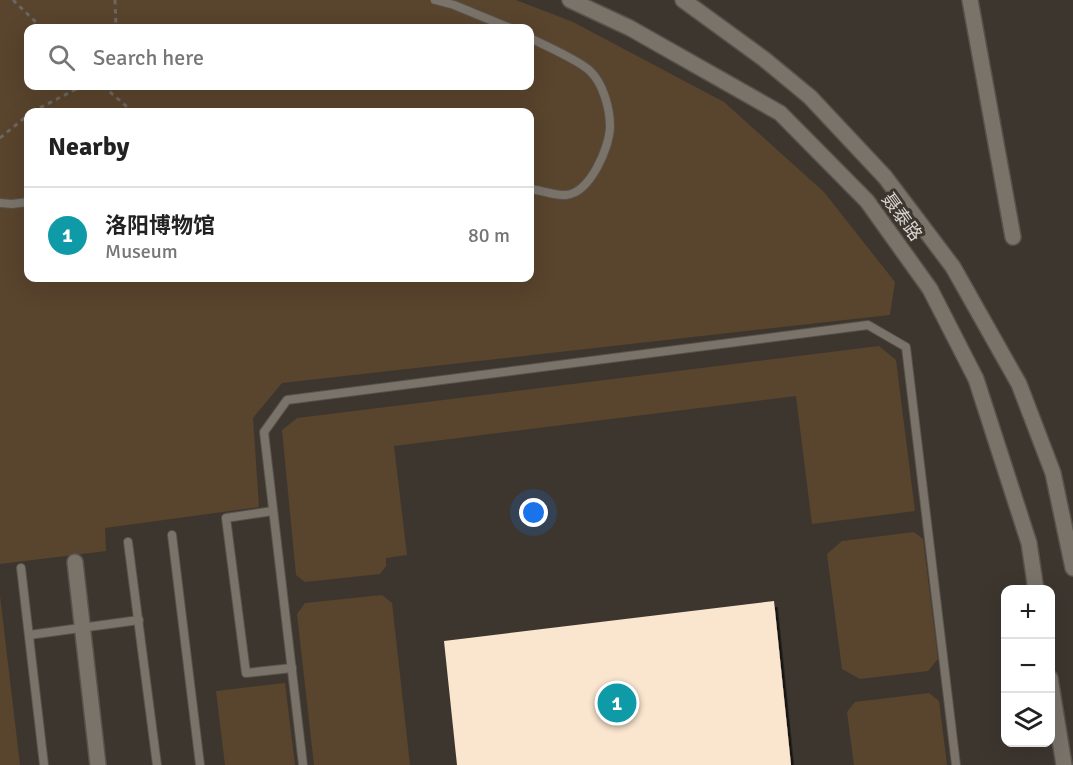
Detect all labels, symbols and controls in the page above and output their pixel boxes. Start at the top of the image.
search box [24,24,534,90]
icon: search [45,41,78,74]
text: Search here [93,44,204,71]
text: Nearby [48,131,129,163]
street label: 聂泰路 [877,189,927,245]
text: 洛阳博物馆 [105,212,215,239]
text: 1 [62,223,73,248]
text: 80 m [468,223,510,248]
text: Museum [105,239,178,264]
your location [519,498,548,527]
map controls [1001,585,1055,747]
button: + [1001,585,1055,639]
button: − [1001,639,1055,693]
pin: 1 [598,680,636,726]
button: layers [1001,693,1055,747]

